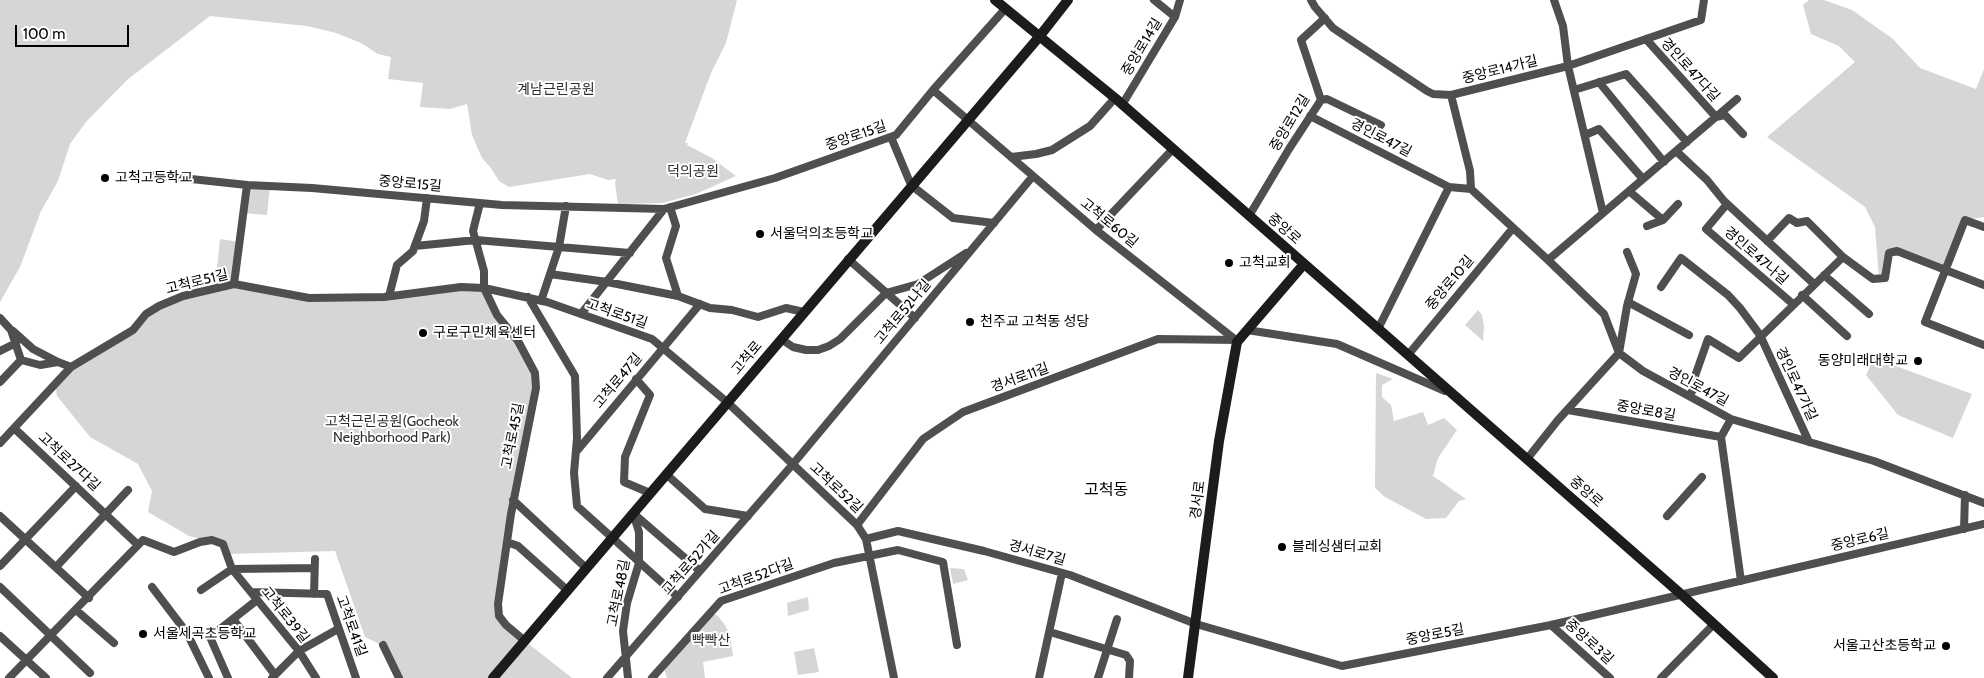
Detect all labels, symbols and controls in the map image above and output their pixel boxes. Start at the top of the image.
scale bar [18,15,131,47]
street label: 중앙로14길 [1118,15,1166,79]
text: 100 m [23,25,65,43]
street label: 경인로47다길 [1657,35,1723,105]
street label: 중앙로14가길 [1461,53,1539,87]
park label: 계남근린공원 [517,82,595,98]
street label: 중앙로12길 [1266,91,1314,155]
street label: 경인로47길 [1347,115,1415,161]
street label: 중앙로15길 [823,118,889,154]
park label: 덕의공원 [667,164,719,180]
place label: 고척고등학교 [115,170,192,186]
marker: 고척고등학교 [99,172,111,184]
street label: 중앙로15길 [378,173,442,195]
street label: 고척로60길 [1077,195,1141,251]
street label: 중앙로 [1264,210,1304,248]
street label: 경인로47나길 [1720,224,1792,288]
place label: 서울덕의초등학교 [770,226,873,242]
marker: 서울덕의초등학교 [754,228,766,240]
street label: 중앙로10길 [1422,252,1478,314]
place label: 고척교회 [1239,255,1291,271]
marker: 고척교회 [1223,257,1235,269]
street label: 고척로51길 [164,266,230,298]
street label: 고척로52나길 [871,276,935,348]
street label: 고척로51길 [584,296,650,332]
place label: 천주교 고척동 성당 [980,314,1089,330]
marker: 천주교 고척동 성당 [964,316,976,328]
place label: 구로구민체육센터 [433,325,536,341]
marker: 구로구민체육센터 [417,327,429,339]
street label: 고척로 [728,338,766,378]
street label: 경인로47가길 [1772,344,1820,424]
street label: 고척로47길 [590,350,646,412]
place label: 동양미래대학교 [1818,353,1908,369]
marker: 동양미래대학교 [1912,355,1924,367]
street label: 경서로11길 [989,360,1051,396]
street label: 경인로47길 [1665,364,1731,410]
street label: 중앙로8길 [1615,398,1677,424]
street label: 고척로45길 [498,401,528,471]
park label: 고척근린공원(Gocheok Neighborhood Park) [325,414,459,447]
street label: 고척로27다길 [34,429,104,495]
street label: 고척로52길 [806,459,866,517]
street label: 중앙로 [1566,473,1606,511]
district label: 고척동 [1084,480,1128,500]
street label: 경서로 [1187,480,1209,520]
street label: 중앙로6길 [1829,525,1891,555]
street label: 고척로52가길 [659,528,723,598]
street label: 경서로7길 [1007,537,1067,569]
place label: 블레싱샘터교회 [1292,539,1382,555]
marker: 블레싱샘터교회 [1276,541,1288,553]
street label: 고척로52다길 [716,556,796,598]
street label: 고척로48길 [604,558,634,628]
street label: 고척로39길 [257,584,313,646]
street label: 고척로41길 [332,593,370,659]
street label: 중앙로3길 [1561,616,1617,668]
street label: 중앙로5길 [1404,621,1466,649]
place label: 서울세곡초등학교 [153,626,256,642]
marker: 서울세곡초등학교 [137,628,149,640]
park label: 빡빡산 [692,633,730,649]
place label: 서울고산초등학교 [1833,638,1936,654]
marker: 서울고산초등학교 [1940,640,1952,652]

